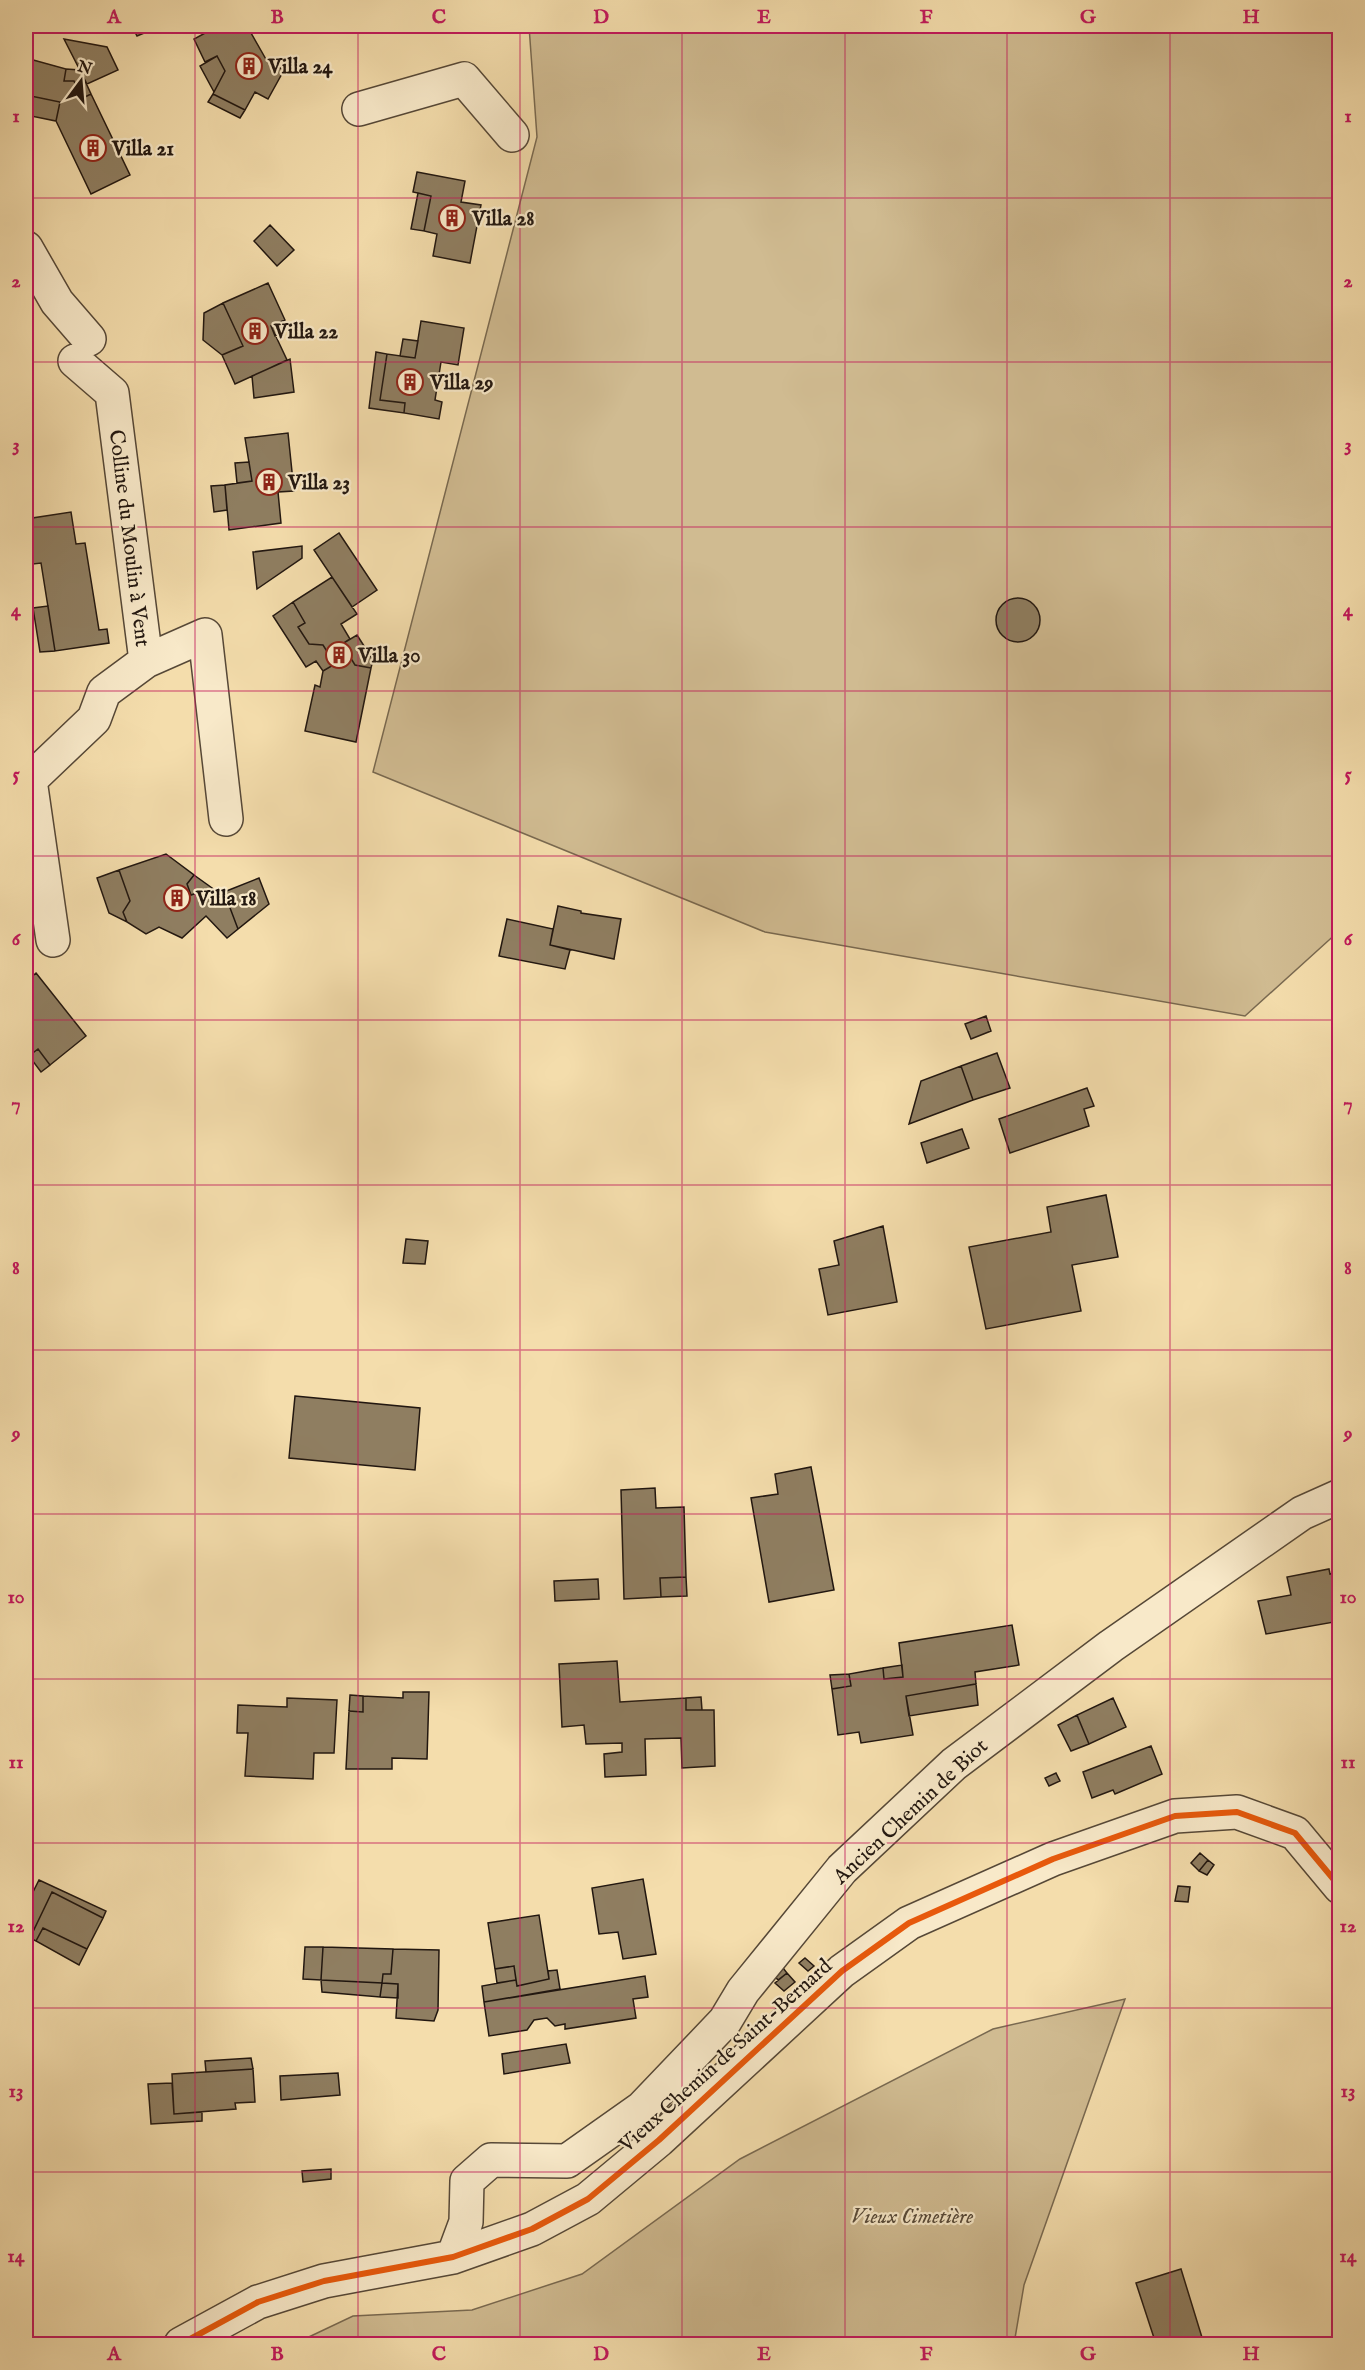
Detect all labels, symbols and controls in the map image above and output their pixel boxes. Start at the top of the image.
text: A [106,5,122,30]
text: B [270,5,284,30]
text: C [432,5,446,30]
text: D [593,5,609,30]
text: E [757,5,771,30]
text: F [920,5,933,30]
text: G [1080,5,1097,30]
text: H [1242,5,1260,30]
north arrow [51,51,111,111]
building icon: Villa 24 [234,51,264,81]
place label: Villa 24 [267,54,333,81]
text: N [74,57,94,80]
text: 1 [12,104,20,129]
text: 1 [1344,104,1352,129]
building icon: Villa 21 [78,133,108,163]
place label: Villa 21 [111,136,174,163]
building icon: Villa 28 [437,203,467,233]
place label: Villa 28 [471,206,535,233]
text: 2 [11,269,21,294]
text: 2 [1343,269,1353,294]
building icon: Villa 22 [240,316,270,346]
place label: Villa 22 [273,319,338,346]
building icon: Villa 29 [395,367,425,397]
place label: Villa 29 [429,370,494,397]
street label: Colline du Moulin à Vent [102,428,155,648]
text: 3 [12,433,20,458]
text: 3 [1344,433,1352,458]
building icon: Villa 23 [254,467,284,497]
place label: Villa 23 [287,470,350,497]
text: 4 [11,598,22,623]
text: 4 [1343,598,1354,623]
building icon: Villa 30 [324,640,354,670]
place label: Villa 30 [357,643,421,670]
text: 5 [12,762,20,787]
text: 5 [1344,762,1352,787]
building icon: Villa 18 [162,883,192,913]
place label: Villa 18 [195,886,257,913]
text: 6 [12,927,22,952]
text: 6 [1344,927,1354,952]
text: 7 [11,1092,21,1117]
text: 7 [1343,1092,1353,1117]
text: 8 [12,1256,20,1281]
text: 8 [1344,1256,1352,1281]
text: 9 [11,1421,21,1446]
text: 9 [1343,1421,1353,1446]
text: 10 [7,1585,25,1610]
text: 10 [1339,1585,1357,1610]
street label: Ancien Chemin de Biot [827,1733,994,1892]
text: 11 [9,1750,23,1775]
text: 11 [1341,1750,1355,1775]
text: 12 [8,1914,25,1939]
text: 12 [1340,1914,1357,1939]
street label: Vieux Chemin de Saint-Bernard [613,1953,839,2160]
text: 13 [9,2079,23,2104]
text: 13 [1341,2079,1355,2104]
park label: Vieux Cimetière [851,2204,973,2231]
text: 14 [7,2244,26,2269]
text: 14 [1339,2244,1358,2269]
text: A [106,2342,122,2367]
text: B [270,2342,284,2367]
text: C [432,2342,446,2367]
text: D [593,2342,609,2367]
text: E [757,2342,771,2367]
text: F [920,2342,933,2367]
text: G [1080,2342,1097,2367]
text: H [1242,2342,1260,2367]

